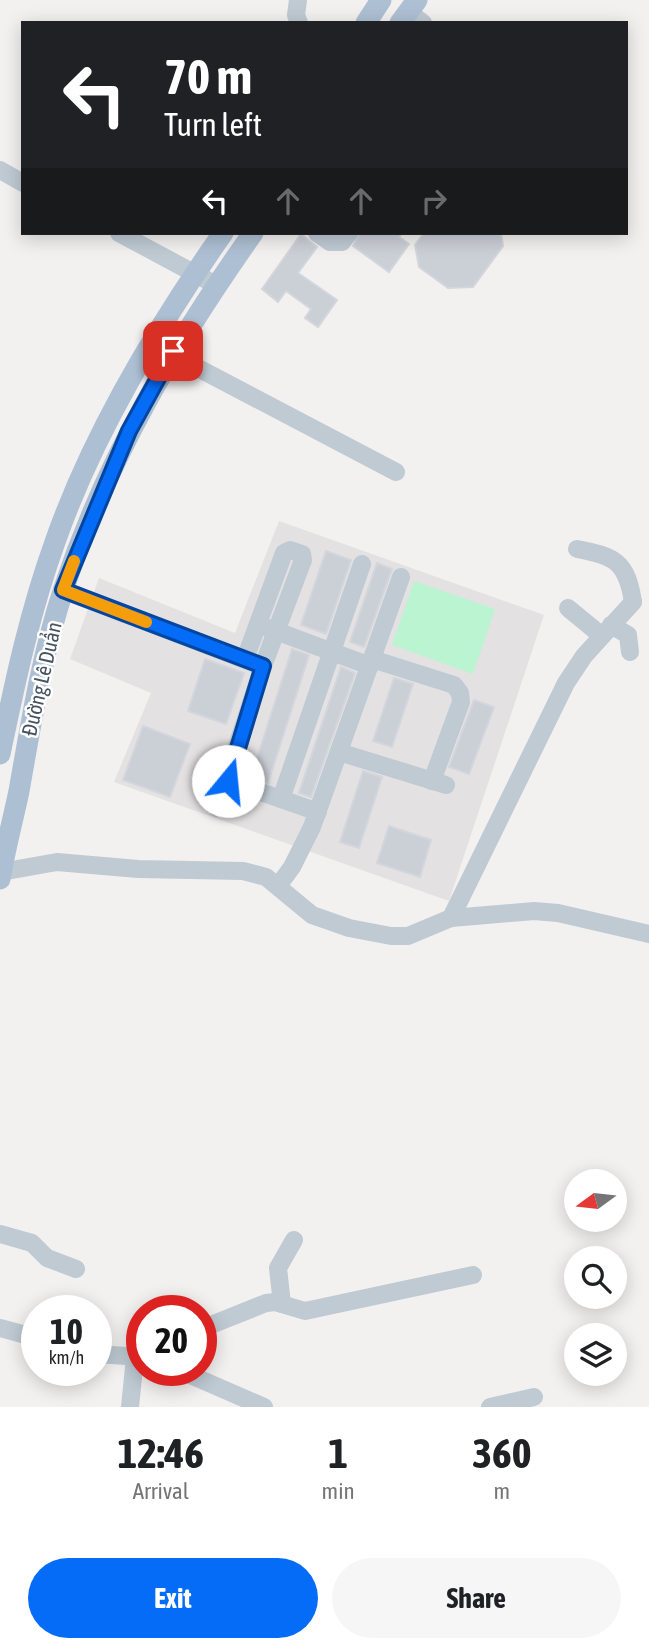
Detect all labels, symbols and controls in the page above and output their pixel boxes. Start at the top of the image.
text: 70 m [164,48,252,104]
icon: left [49,49,140,140]
text: Turn left [164,106,262,143]
icon: left [196,182,234,220]
icon: ahead [269,182,307,220]
icon: ahead [342,182,380,220]
icon: right [415,182,453,220]
pin [143,321,203,381]
icon: arrive [154,332,192,370]
street label: Đường Lê Duẩn [16,619,66,738]
position arrow [191,744,265,818]
north arrow [564,1169,626,1232]
map controls [564,1169,627,1386]
button: search [564,1246,627,1309]
speed limit sign: 20 [126,1295,217,1386]
text: 10 [50,1311,83,1351]
button: layers [564,1323,627,1386]
text: km/h [49,1347,84,1368]
text: 12:46 [118,1429,204,1477]
text: 1 [328,1429,348,1477]
text: 360 [472,1429,531,1477]
text: Arrival [133,1478,189,1504]
text: min [322,1478,355,1504]
text: m [494,1478,510,1504]
button: Exit [28,1558,318,1638]
button: Share [332,1558,621,1638]

